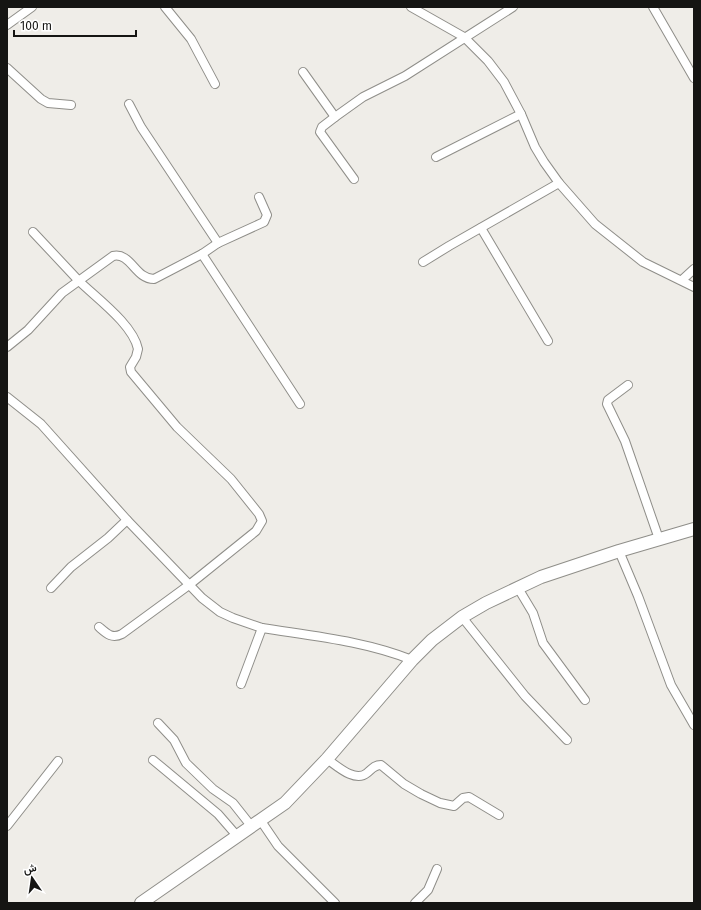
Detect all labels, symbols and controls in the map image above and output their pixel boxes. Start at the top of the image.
scale bar [14,12,136,38]
text: 100 m [20,19,52,33]
north arrow [12,858,52,898]
text: ش [22,861,38,877]

